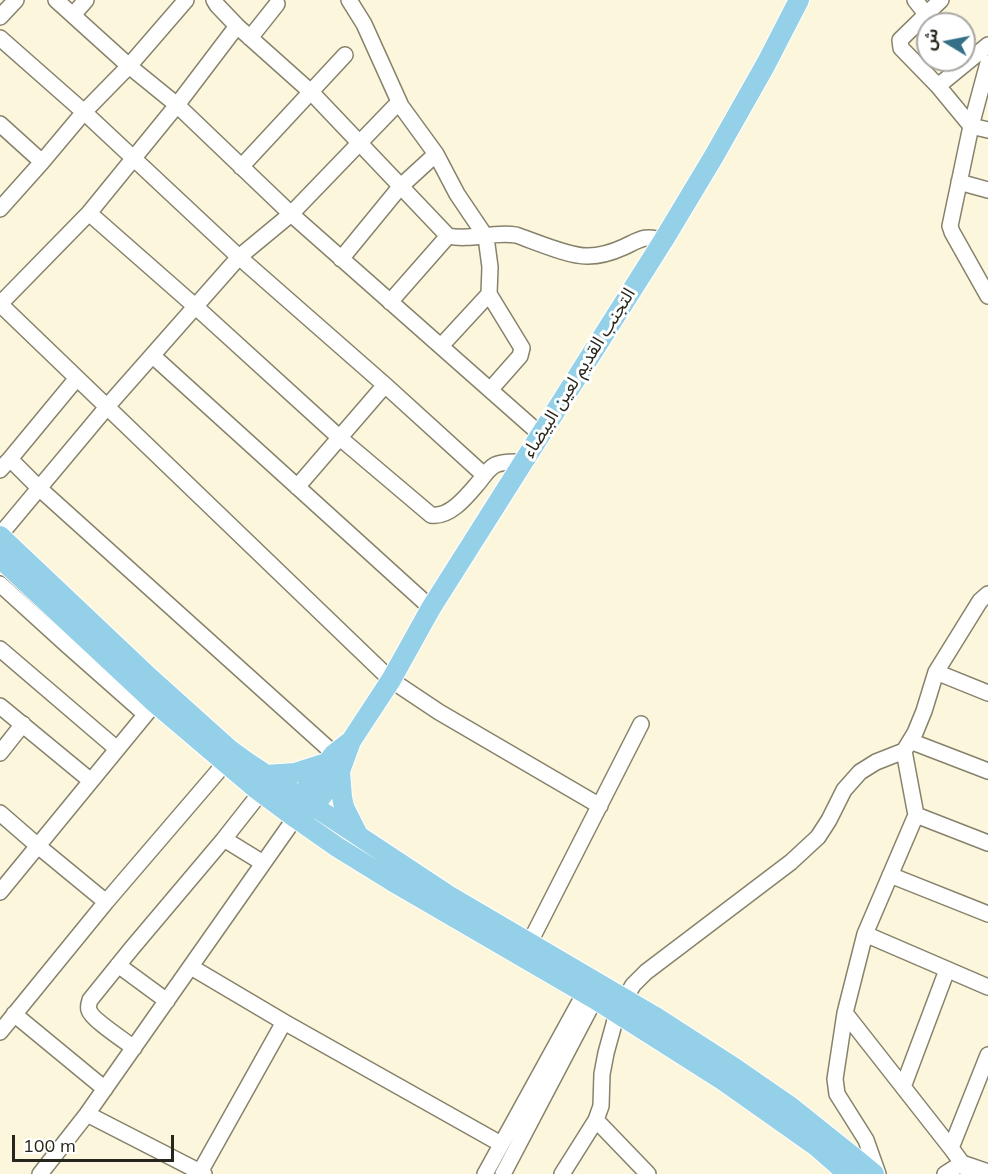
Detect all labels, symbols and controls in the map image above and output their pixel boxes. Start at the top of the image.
north arrow [916,12,976,72]
text: ش [918,27,942,52]
street label: التجنب القديم لعين البيضاء [518,284,640,462]
scale bar [15,1123,177,1161]
text: 100 m [23,1134,76,1157]

